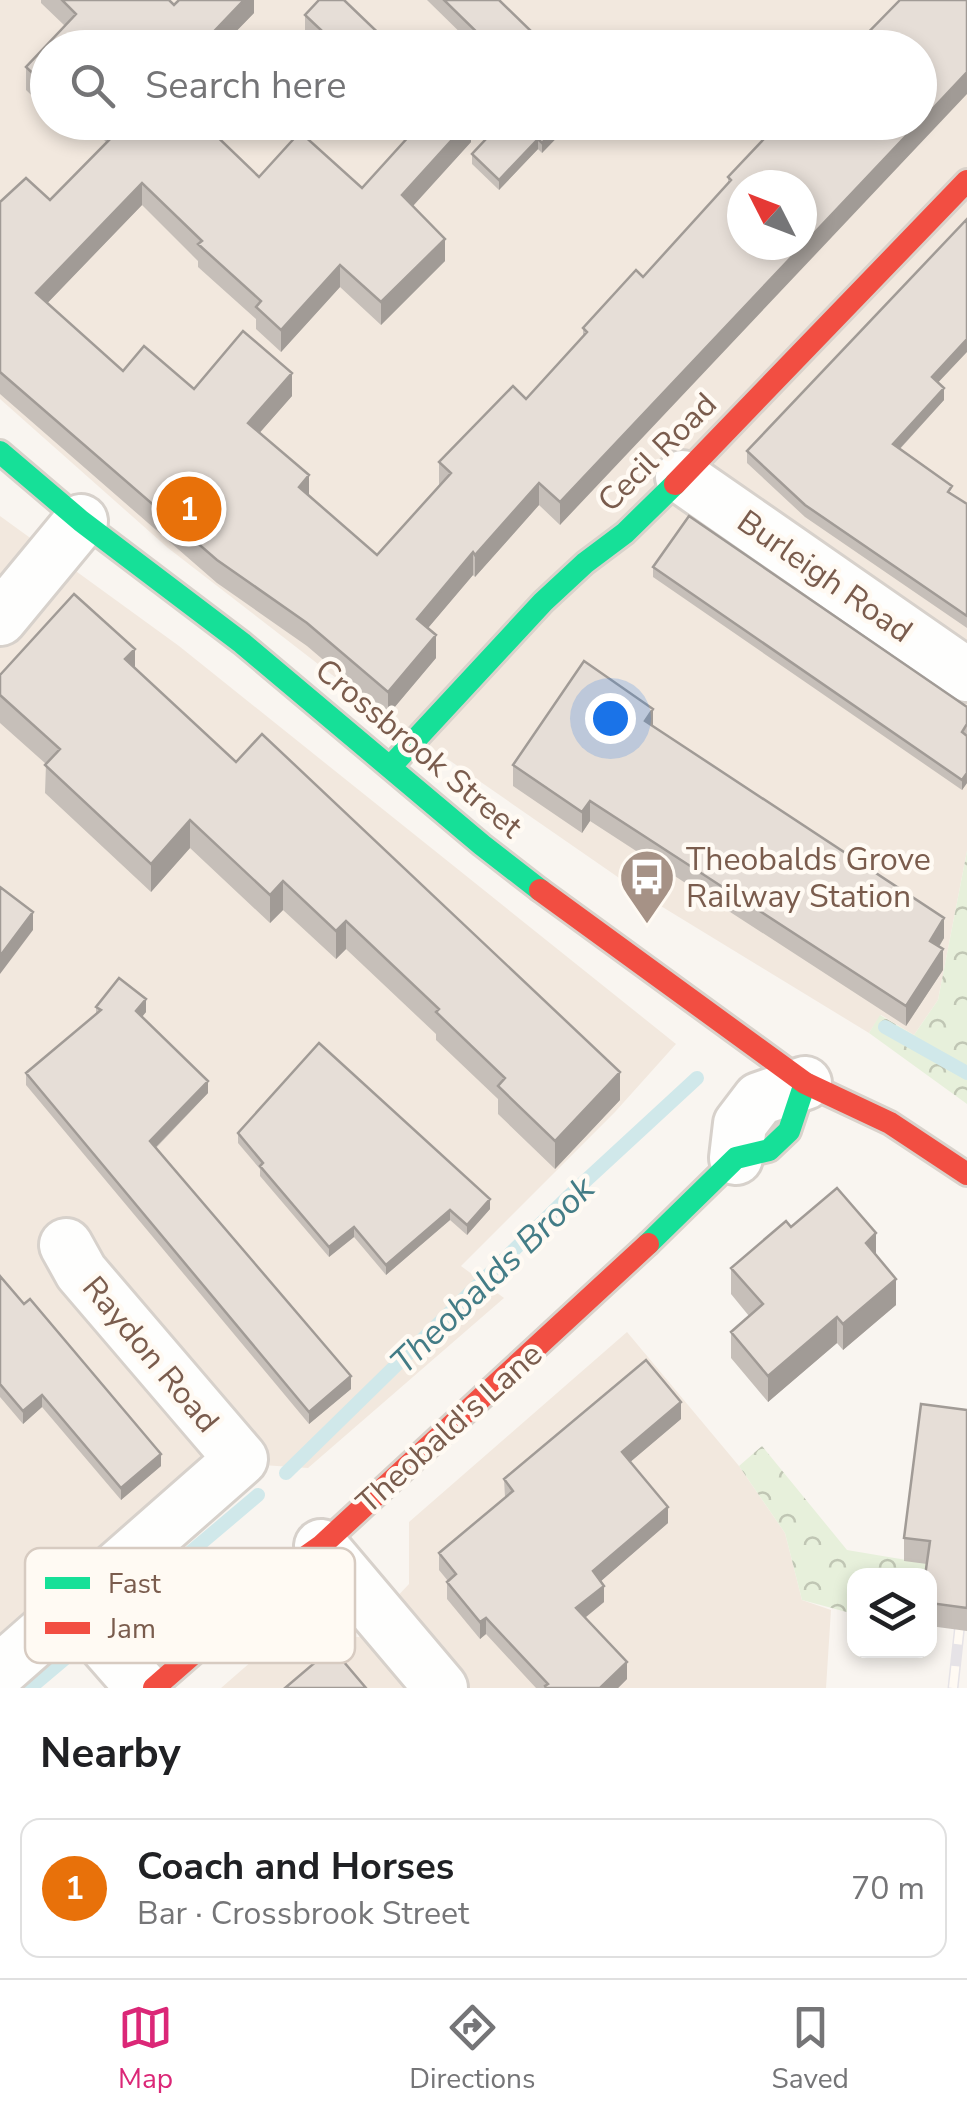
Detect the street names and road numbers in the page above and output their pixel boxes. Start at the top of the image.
street label: Cecil Road [588,383,726,521]
street label: Burleigh Road [729,500,921,653]
street label: Crossbrook Street [306,649,532,848]
street label: Raydon Road [73,1267,229,1442]
street label: Theobald's Lane [347,1333,551,1523]

